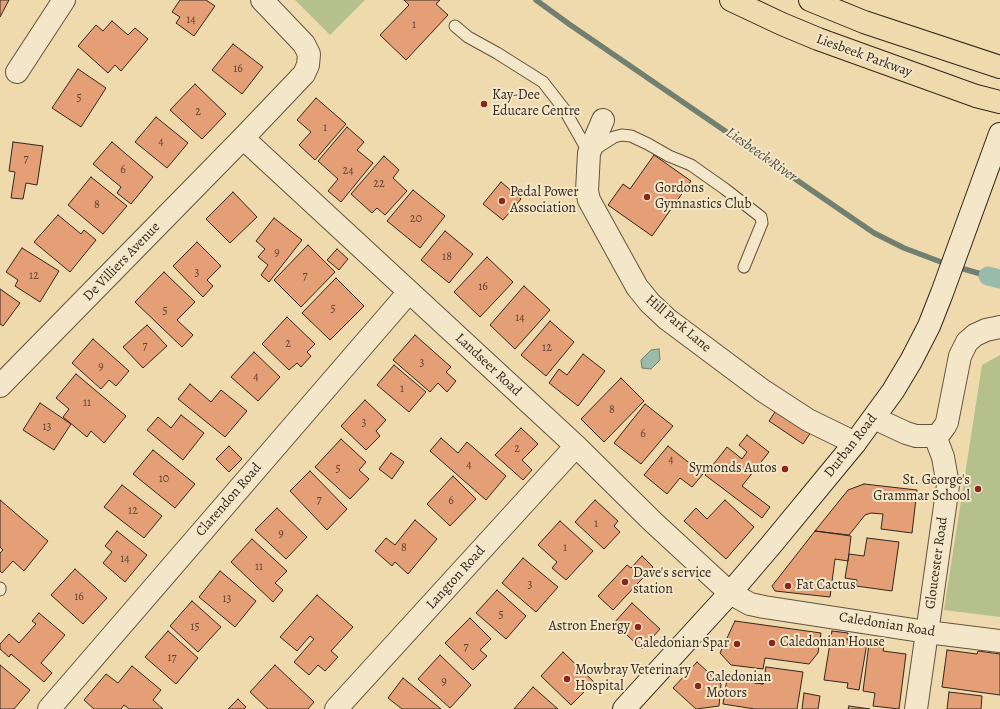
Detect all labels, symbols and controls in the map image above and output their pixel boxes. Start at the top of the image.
house number: 14 [186,13,196,27]
house number: 1 [412,18,416,32]
street label: Liesbeek Parkway [814,31,914,81]
house number: 16 [233,62,243,76]
place label: Kay-Dee Educare Centre [492,88,580,120]
house number: 5 [76,91,82,105]
marker: Kay-Dee Educare Centre [479,99,489,109]
house number: 2 [195,105,201,119]
house number: 1 [323,121,327,135]
water label: Liesbeeck River [722,124,800,186]
house number: 4 [158,135,164,149]
house number: 7 [23,152,29,166]
house number: 6 [120,163,126,177]
house number: 24 [342,164,354,178]
house number: 22 [373,177,385,191]
place label: Gordons Gymnastics Club [655,181,752,214]
place label: Pedal Power Association [510,185,579,218]
marker: Gordons Gymnastics Club [642,192,652,202]
marker: Pedal Power Association [497,196,507,206]
house number: 8 [94,198,100,212]
house number: 20 [410,212,422,226]
street label: De Villiers Avenue [80,219,164,305]
house number: 9 [274,246,280,260]
house number: 18 [442,250,452,264]
house number: 3 [195,266,199,280]
house number: 12 [29,269,39,283]
house number: 7 [302,269,308,283]
house number: 16 [478,280,488,294]
street label: Hill Park Lane [642,292,714,356]
house number: 5 [330,302,336,316]
house number: 5 [162,304,168,318]
house number: 14 [515,311,525,325]
street label: Landseer Road [451,330,525,400]
house number: 2 [285,337,291,351]
house number: 7 [142,339,148,353]
house number: 12 [542,341,552,355]
house number: 3 [420,356,424,370]
house number: 9 [98,360,104,374]
house number: 4 [253,370,259,384]
house number: 1 [400,382,404,396]
house number: 11 [83,396,91,410]
house number: 8 [609,403,615,417]
street label: Durban Road [821,411,881,481]
house number: 3 [362,416,366,430]
house number: 13 [42,420,52,434]
house number: 6 [640,427,646,441]
house number: 2 [514,442,520,456]
house number: 4 [668,453,674,467]
house number: 4 [466,458,472,472]
street label: Clarendon Road [192,460,266,540]
place label: Symonds Autos [689,461,777,477]
house number: 5 [335,462,341,476]
marker: Symonds Autos [780,464,790,474]
house number: 10 [159,472,169,486]
place label: St. George's Grammar School [873,473,970,506]
marker: St. George's Grammar School [973,484,983,494]
house number: 7 [316,493,322,507]
house number: 6 [448,494,454,508]
house number: 12 [128,504,138,518]
street label: Gloucester Road [922,516,952,610]
house number: 1 [594,517,598,531]
house number: 9 [278,527,284,541]
house number: 8 [401,541,407,555]
house number: 1 [563,541,567,555]
street label: Langton Road [423,543,489,613]
house number: 14 [120,552,130,566]
house number: 11 [255,560,263,574]
place label: Dave's service station [633,566,711,598]
marker: Dave's service station [620,577,630,587]
house number: 3 [528,578,532,592]
place label: Fat Cactus [796,578,856,594]
marker: Fat Cactus [783,581,793,591]
house number: 16 [74,590,84,604]
house number: 13 [222,592,232,606]
house number: 5 [498,608,504,622]
street label: Caledonian Road [838,609,936,641]
place label: Astron Energy [549,619,630,635]
house number: 15 [190,620,200,634]
marker: Astron Energy [633,622,643,632]
place label: Caledonian House [780,635,885,651]
place label: Caledonian Spar [634,636,729,652]
marker: Caledonian House [767,638,777,648]
marker: Caledonian Spar [732,639,742,649]
house number: 7 [463,640,469,654]
house number: 17 [167,651,177,665]
place label: Mowbray Veterinary Hospital [575,663,691,696]
place label: Caledonian Motors [706,670,771,702]
marker: Mowbray Veterinary Hospital [562,674,572,684]
house number: 9 [441,675,447,689]
marker: Caledonian Motors [693,681,703,691]

